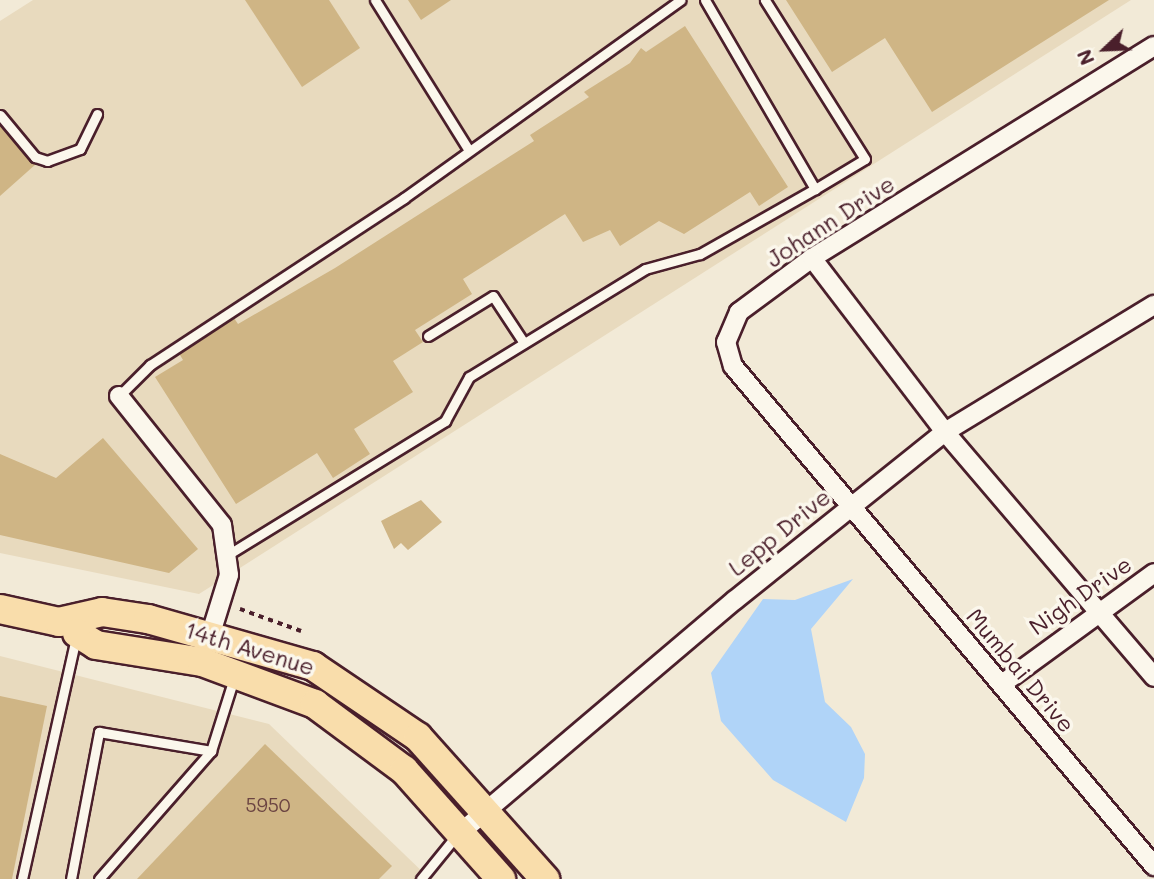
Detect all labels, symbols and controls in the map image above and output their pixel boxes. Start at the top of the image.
north arrow [1070,14,1140,84]
text: N [1071,46,1100,69]
street label: Johann Drive [761,169,899,273]
street label: Lepp Drive [723,483,835,581]
street label: Nigh Drive [1024,550,1136,640]
street label: Mumbai Drive [961,602,1081,738]
street label: 14th Avenue [182,615,318,681]
house number: 5950 [245,794,291,816]

